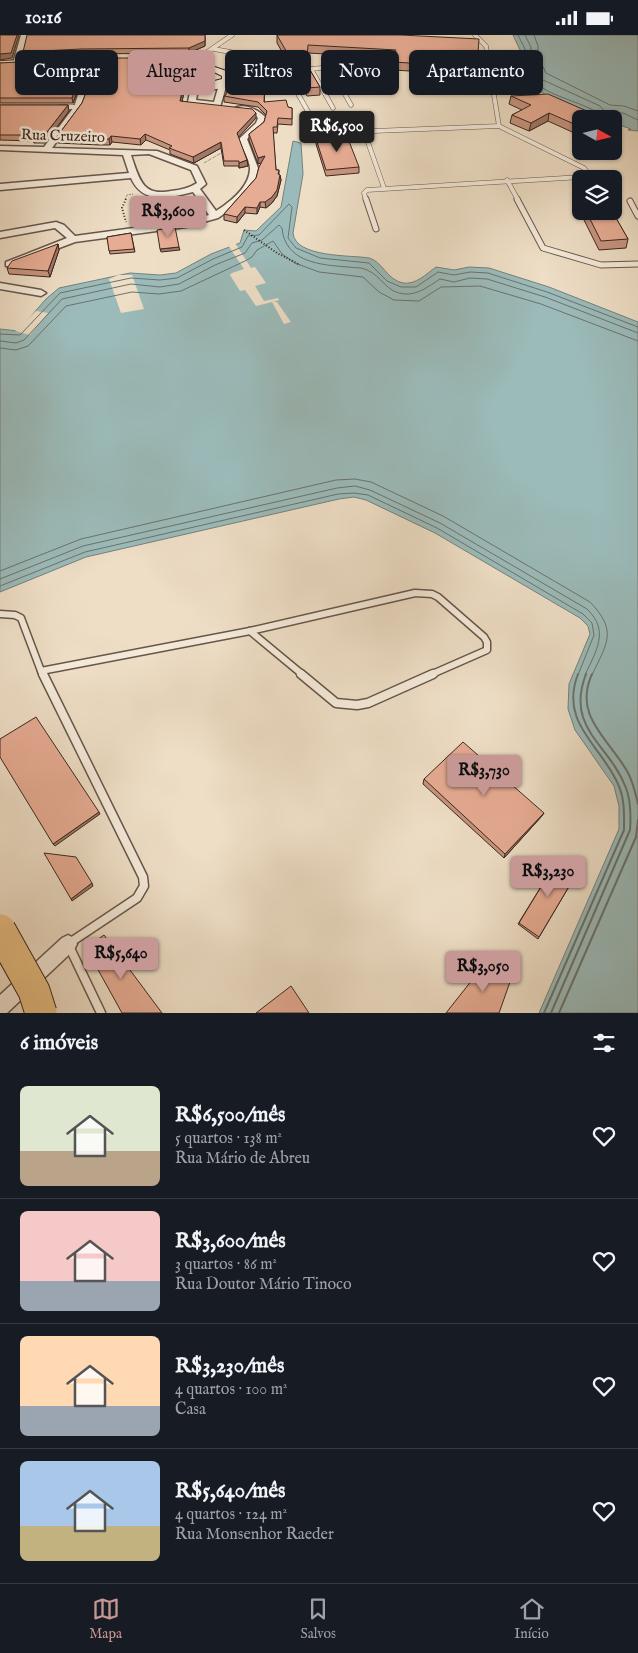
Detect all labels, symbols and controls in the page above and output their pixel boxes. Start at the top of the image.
text: 10:16 [25,6,61,30]
chip: Comprar [15,50,118,95]
chip: Alugar [128,50,215,95]
chip: Filtros [225,50,311,95]
chip: Novo [321,50,399,95]
chip: Apartamento [409,50,543,95]
north arrow [572,110,622,160]
map controls [572,110,622,220]
pin: R$6,500 [291,111,383,153]
text: R$6,500 [310,117,364,137]
street label: Rua Cruzeiro [21,125,105,147]
button: layers [572,170,622,220]
pin: R$3,600 [122,195,214,238]
text: R$3,600 [141,202,195,222]
pin: R$3,730 [438,755,530,797]
text: R$3,730 [458,761,510,781]
pin: R$3,230 [502,855,594,898]
text: R$3,230 [522,862,574,882]
pin: R$5,640 [75,937,167,980]
text: R$5,640 [94,944,148,964]
pin: R$3,050 [437,951,529,993]
text: R$3,050 [457,957,509,977]
icon: filters [590,1029,618,1057]
text: 6 imóveis [20,1030,98,1057]
text: R$6,500/mês [175,1102,285,1129]
icon: home [60,1106,120,1166]
icon: heart [590,1122,618,1150]
text: 5 quartos · 138 m² [175,1129,282,1149]
text: Rua Mário de Abreu [175,1149,310,1169]
text: R$3,600/mês [175,1228,286,1255]
icon: home [60,1231,120,1291]
icon: heart [590,1247,618,1275]
text: 3 quartos · 86 m² [175,1255,277,1275]
text: Rua Doutor Mário Tinoco [175,1275,352,1295]
text: R$3,230/mês [175,1353,284,1380]
icon: home [60,1356,120,1416]
icon: heart [590,1372,618,1400]
text: 4 quartos · 100 m² [175,1380,287,1400]
text: Casa [175,1400,206,1420]
text: R$5,640/mês [175,1478,286,1505]
icon: home [60,1481,120,1541]
icon: heart [590,1497,618,1525]
text: 4 quartos · 124 m² [175,1505,287,1525]
text: Rua Monsenhor Raeder [175,1525,334,1545]
tab: Mapa [89,1595,122,1643]
tab: Salvos [300,1595,336,1643]
tab: Início [514,1595,549,1643]

